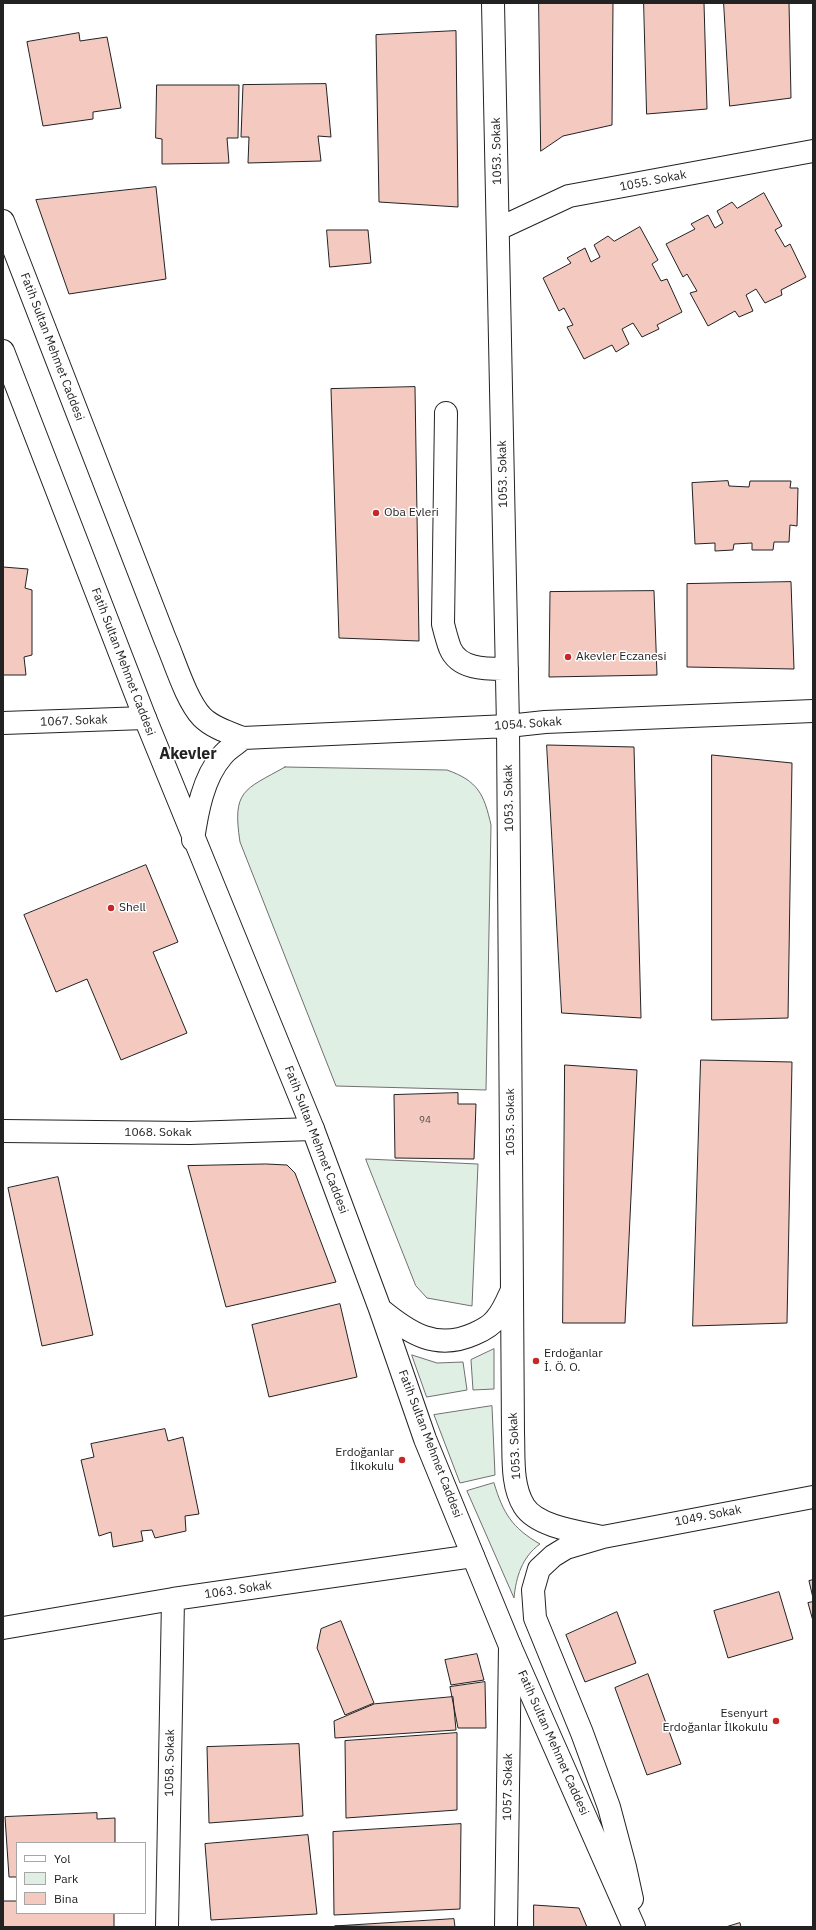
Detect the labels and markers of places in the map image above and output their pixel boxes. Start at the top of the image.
place label: Oba Evleri [384,506,439,520]
marker: Oba Evleri [371,508,381,518]
place label: Akevler Eczanesi [576,650,666,664]
marker: Akevler Eczanesi [563,652,573,662]
place label: Shell [119,901,146,915]
marker: Shell [106,903,116,913]
place label: Erdoğanlar İ. Ö. O. [544,1347,603,1375]
marker: Erdoğanlar İ. Ö. O. [531,1356,541,1366]
place label: Erdoğanlar İlkokulu [335,1446,394,1474]
marker: Erdoğanlar İlkokulu [397,1455,407,1465]
place label: Esenyurt Erdoğanlar İlkokulu [663,1707,768,1735]
marker: Esenyurt Erdoğanlar İlkokulu [771,1716,781,1726]

